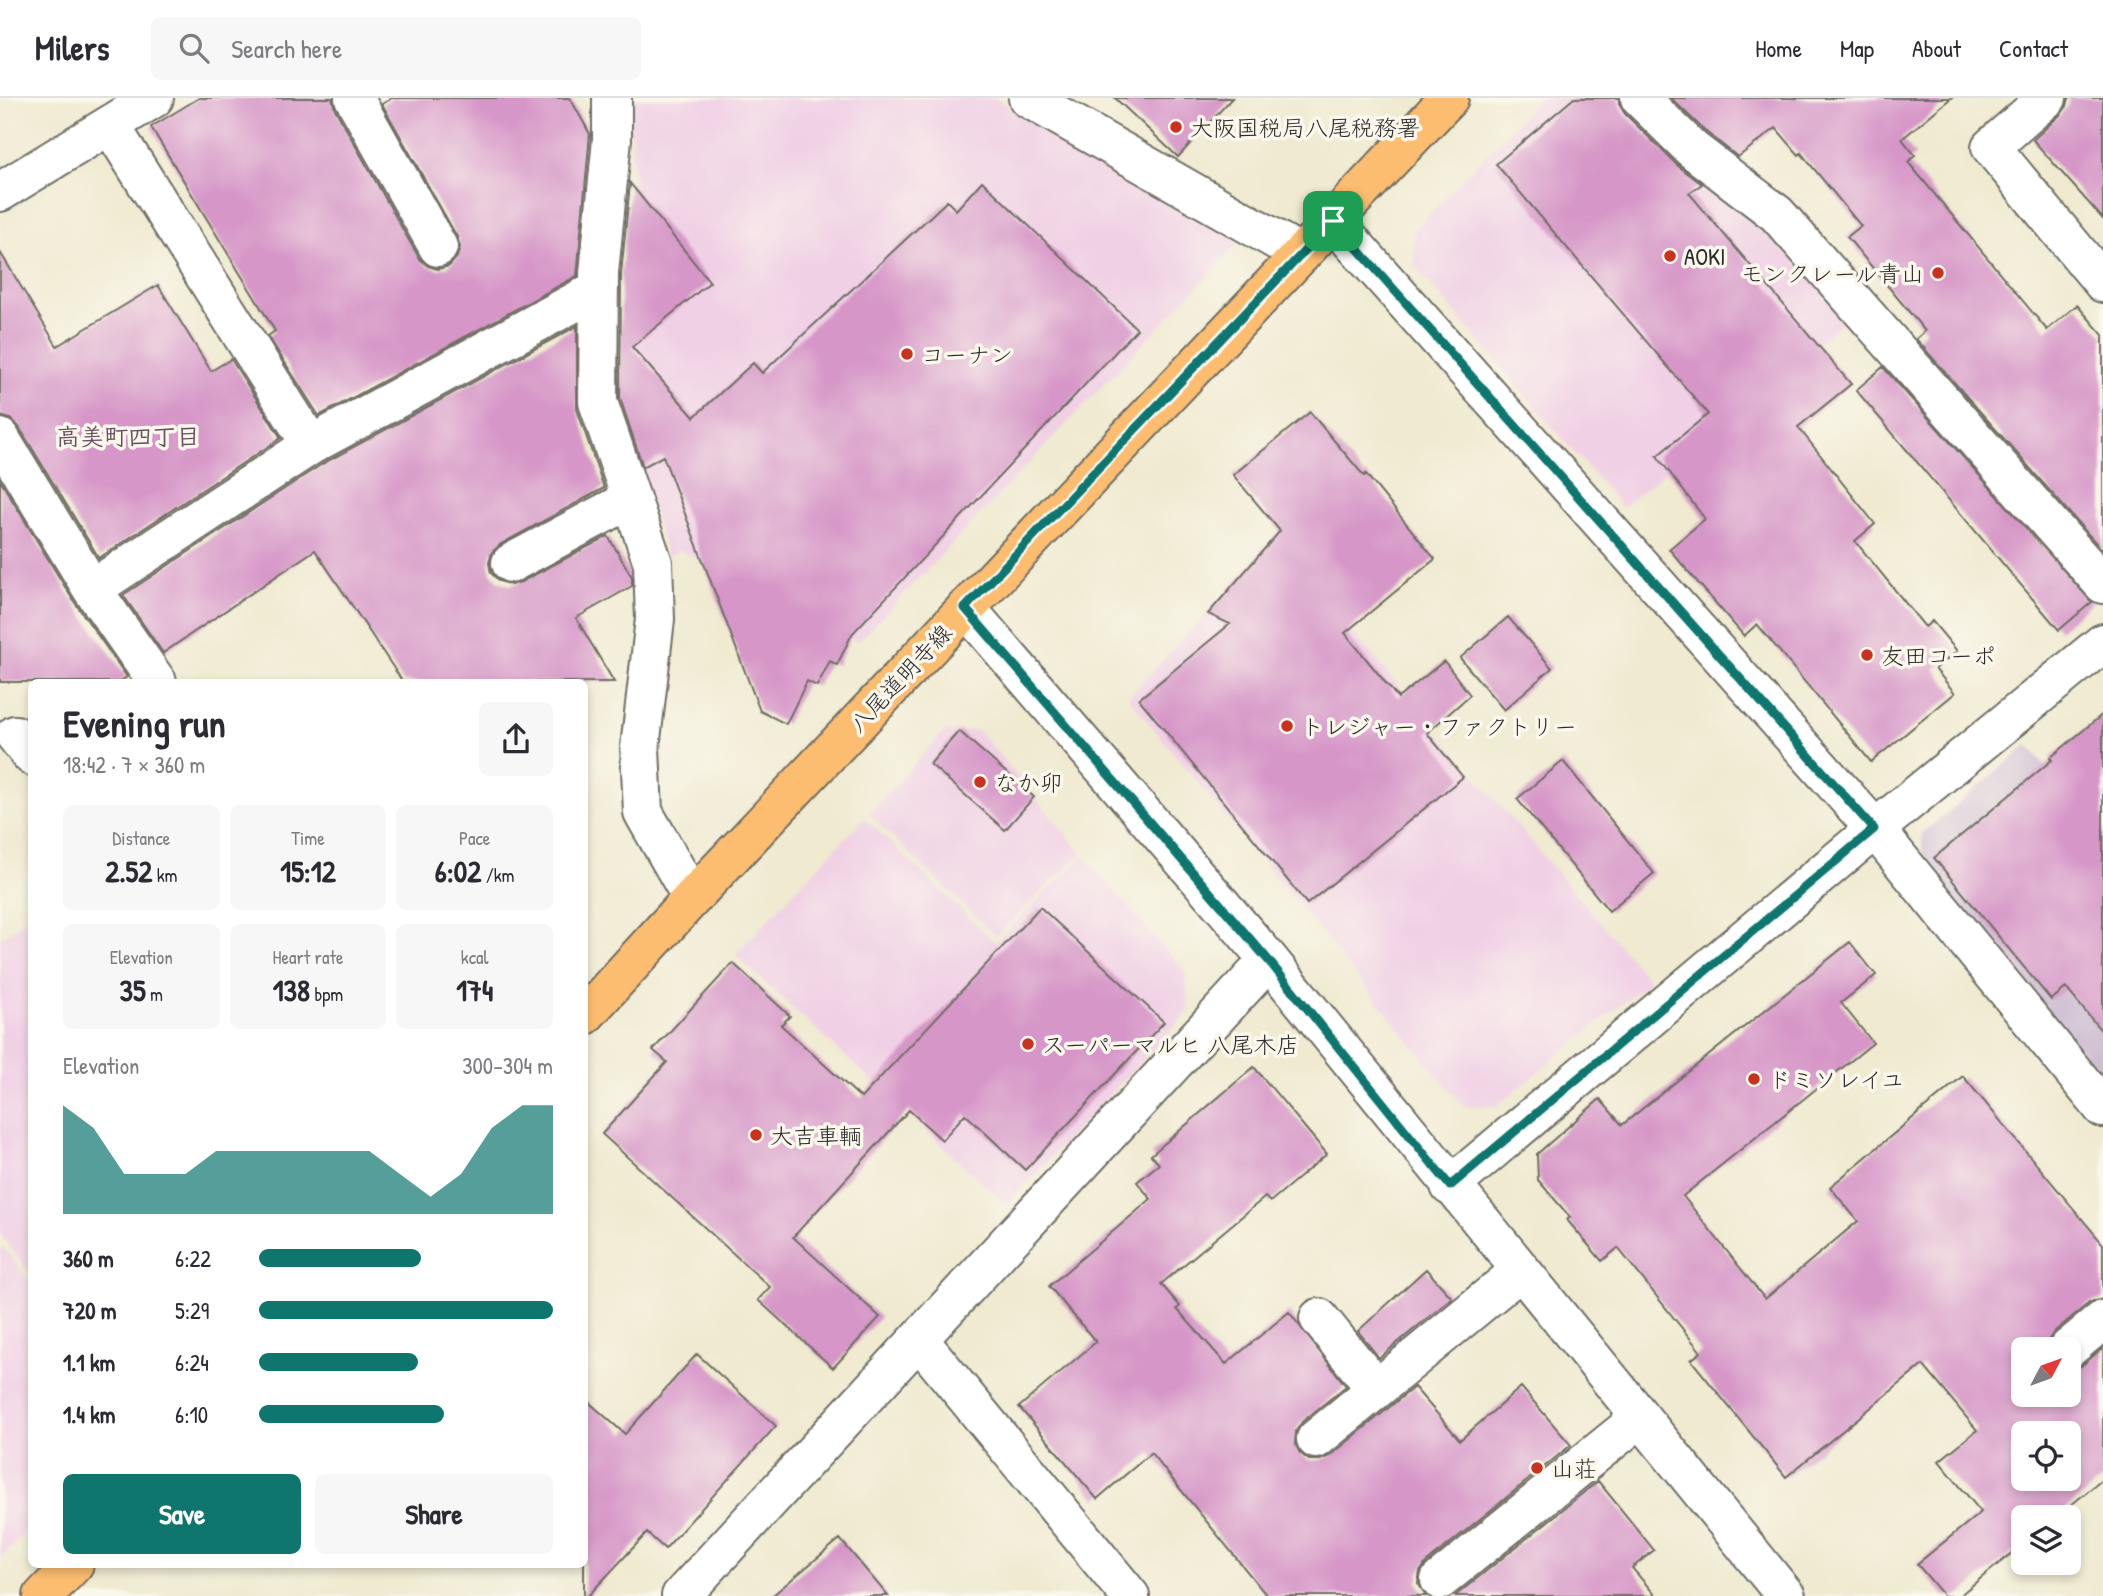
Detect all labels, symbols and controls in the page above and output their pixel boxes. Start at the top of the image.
search box [151,17,641,80]
text: Milers [35,26,109,70]
icon: search [175,29,213,67]
text: Search here [231,31,342,66]
text: Home [1755,32,1802,64]
text: Map [1840,32,1874,64]
text: About [1912,32,1961,64]
text: Contact [1999,32,2068,64]
place label: 大阪国税局八尾税務署 [1190,112,1420,143]
marker: 大阪国税局八尾税務署 [1168,119,1184,135]
pin [1303,191,1363,251]
icon: arrive [1314,202,1352,240]
place label: AOKI [1684,241,1725,272]
marker: AOKI [1662,248,1678,264]
place label: モンクレール青山 [1740,258,1924,289]
marker: モンクレール青山 [1930,265,1946,281]
place label: コーナン [921,339,1013,370]
marker: コーナン [899,346,915,362]
district label: 高美町四丁目 [56,420,200,452]
street label: 八尾道明寺線 [842,617,958,739]
place label: 友田コーポ [1881,640,1996,671]
marker: 友田コーポ [1859,647,1875,663]
text: Evening run [63,697,226,749]
button: share [479,702,553,776]
place label: トレジャー・ファクトリー [1301,711,1577,742]
marker: トレジャー・ファクトリー [1279,718,1295,734]
text: 18:42 · 7 × 360 m [63,749,205,780]
place label: なか卯 [994,767,1063,798]
marker: なか卯 [972,774,988,790]
text: Distance [112,825,170,851]
text: Time [291,825,325,851]
text: Pace [459,825,490,851]
text: 2.52 [105,851,152,891]
text: 15:12 [280,851,336,891]
text: 6:02 [435,851,481,891]
text: km [152,862,178,888]
text: /km [481,862,514,888]
text: Elevation [110,944,173,970]
text: Heart rate [273,944,343,970]
text: kcal [461,944,489,970]
text: 35 [120,970,146,1010]
text: 138 [273,970,310,1010]
text: 174 [456,970,493,1010]
text: m [146,981,163,1007]
text: bpm [310,981,343,1007]
place label: スーパーマルヒ 八尾木店 [1042,1029,1299,1060]
marker: スーパーマルヒ 八尾木店 [1020,1036,1036,1052]
text: Elevation [63,1050,139,1081]
text: 300–304 m [462,1050,553,1081]
place label: ドミソレイユ [1768,1064,1904,1095]
marker: ドミソレイユ [1746,1071,1762,1087]
place label: 大吉車輌 [770,1120,862,1151]
marker: 大吉車輌 [748,1127,764,1143]
text: 360 m [63,1243,114,1274]
text: 6:22 [175,1243,211,1274]
text: 720 m [63,1295,116,1326]
text: 5:29 [175,1295,209,1326]
north arrow [2011,1337,2081,1407]
map controls [2011,1337,2081,1575]
text: 1.1 km [63,1347,115,1378]
text: 6:24 [175,1347,209,1378]
text: 1.4 km [63,1399,115,1430]
text: 6:10 [175,1399,208,1430]
button: locate [2011,1421,2081,1491]
place label: 山荘 [1551,1453,1597,1484]
marker: 山荘 [1529,1460,1545,1476]
button: Save [63,1474,301,1554]
button: Share [315,1474,553,1554]
button: layers [2011,1505,2081,1575]

